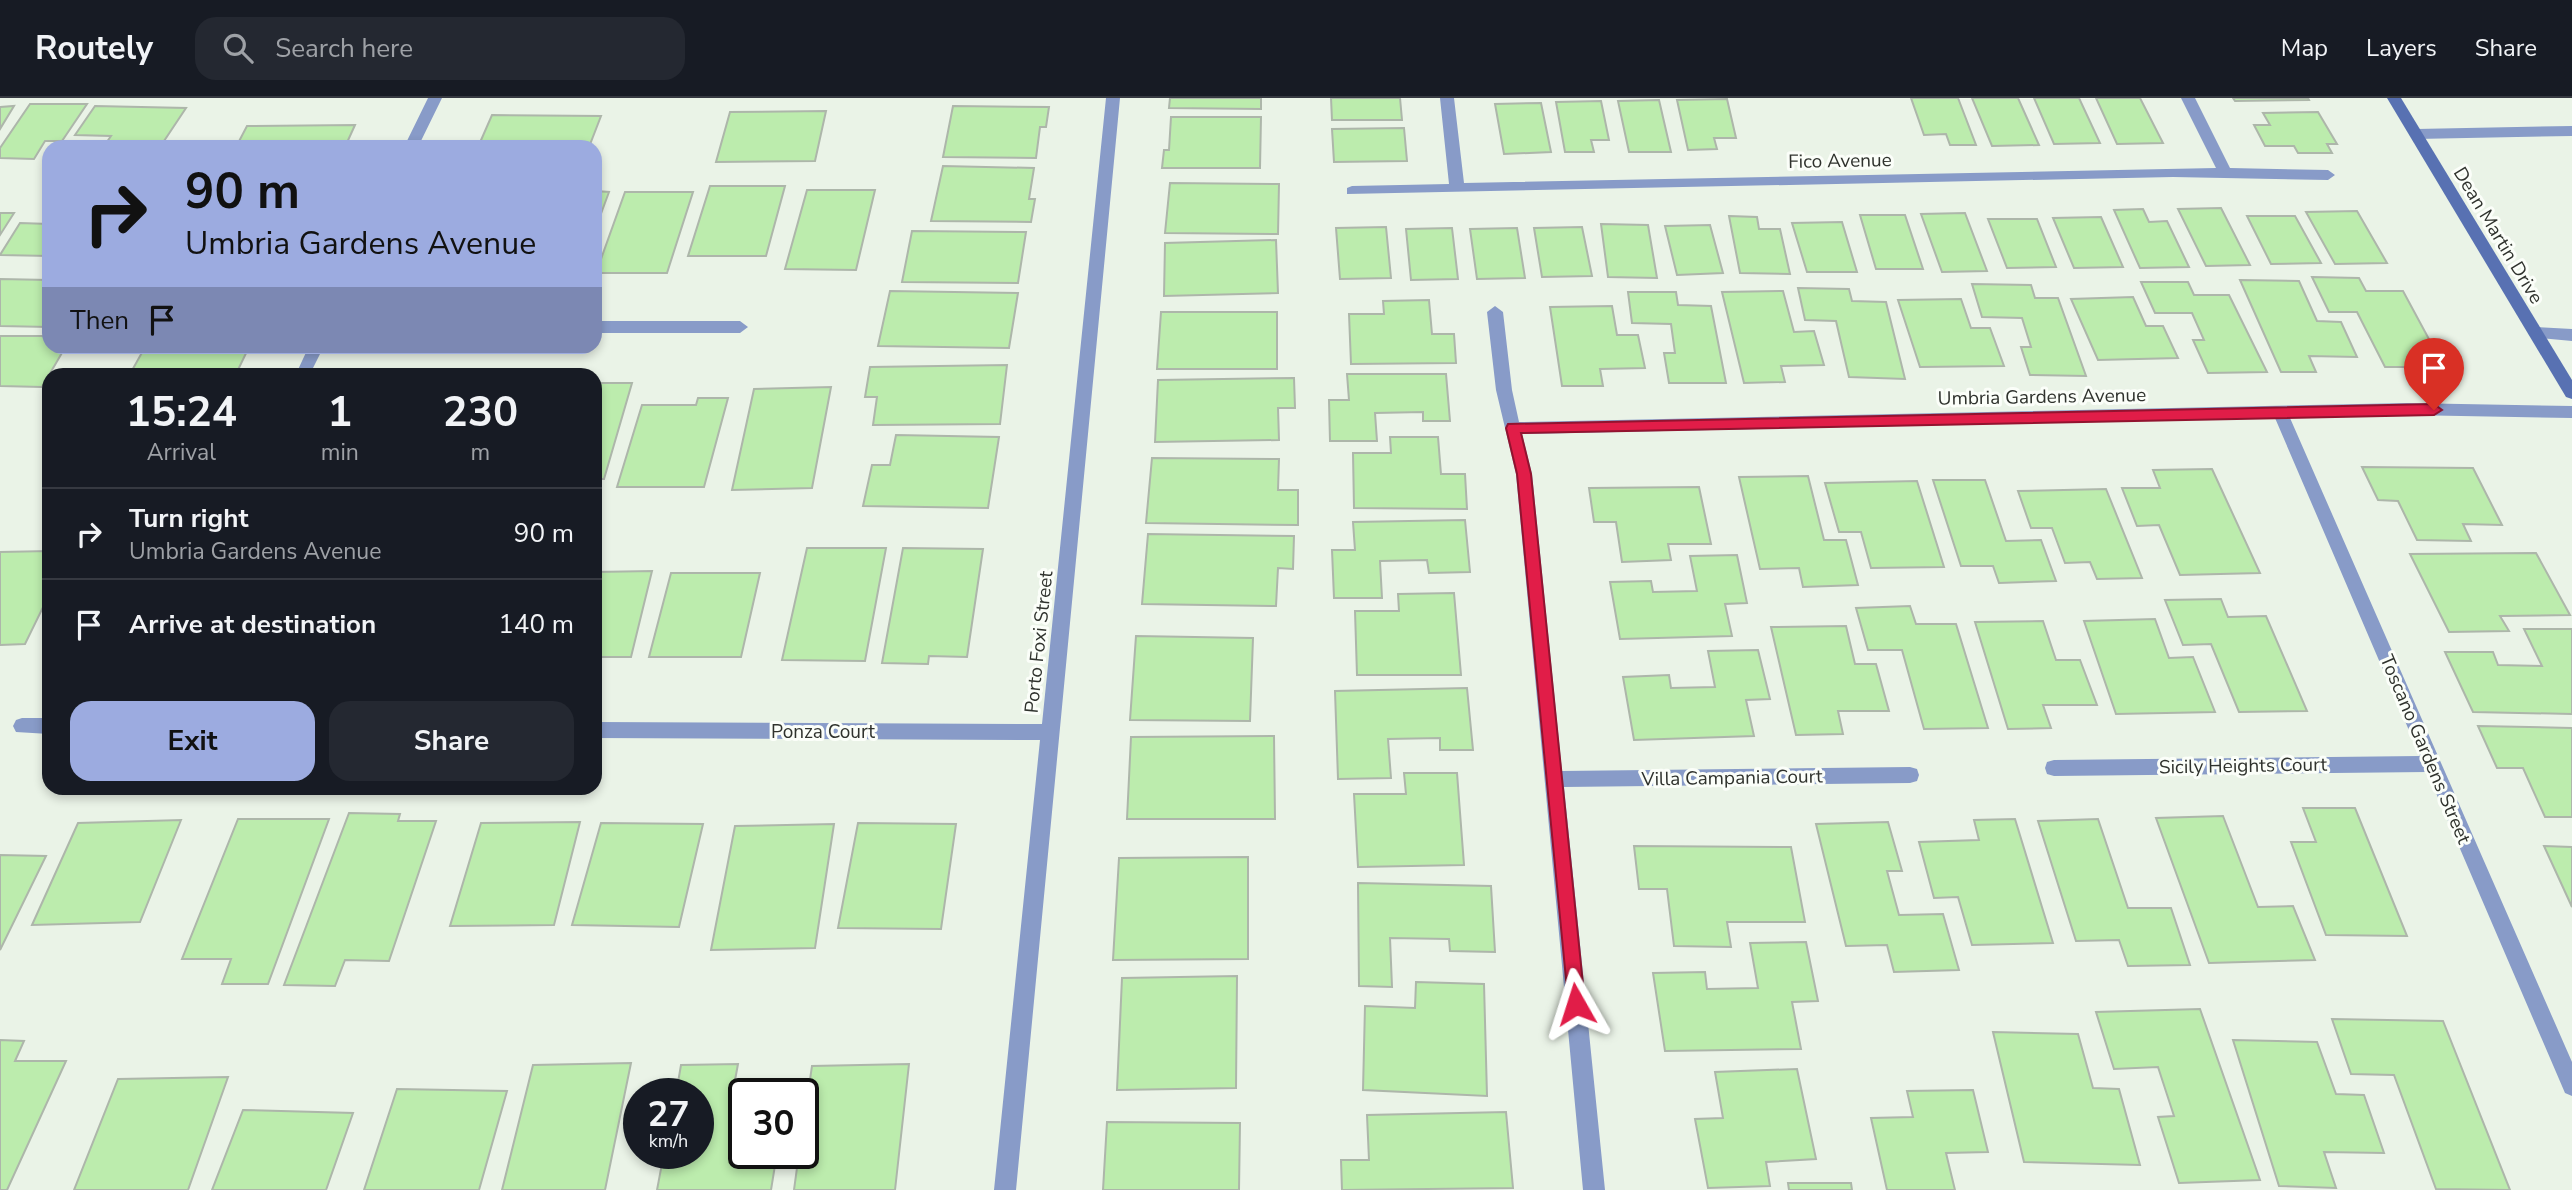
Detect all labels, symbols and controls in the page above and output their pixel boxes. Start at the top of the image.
search box [195,17,685,80]
text: Routely [35,26,153,71]
icon: search [219,29,257,67]
text: Search here [275,31,413,66]
text: Map [2281,32,2328,64]
text: Layers [2366,32,2437,64]
text: Share [2475,32,2537,64]
street label: Fico Avenue [1788,147,1892,175]
text: 90 m [185,158,300,225]
street label: Dean Martin Drive [2447,162,2549,309]
icon: right [70,168,161,259]
text: Umbria Gardens Avenue [185,222,536,265]
icon: arrive [143,301,181,339]
text: Then [70,303,129,338]
pin [2404,338,2464,410]
icon: arrive [2415,349,2453,387]
street label: Umbria Gardens Avenue [1938,382,2147,412]
text: 15:24 [126,384,237,441]
text: 1 [327,384,352,441]
text: 230 [443,384,518,441]
text: Arrival [147,437,216,468]
text: min [321,437,359,468]
text: m [471,437,490,468]
text: Turn right [129,501,248,536]
icon: right [70,515,108,553]
text: 90 m [514,516,574,551]
text: Umbria Gardens Avenue [129,536,381,567]
street label: Porto Foxi Street [1019,569,1059,715]
icon: arrive [70,606,108,644]
text: Arrive at destination [129,607,376,642]
text: 140 m [498,607,574,642]
street label: Toscano Gardens Street [2373,651,2477,848]
button: Exit [70,701,315,781]
button: Share [329,701,574,781]
street label: Ponza Court [771,719,875,745]
street label: Sicily Heights Court [2159,752,2328,780]
street label: Villa Campania Court [1640,763,1823,793]
position arrow [1539,967,1613,1041]
speed limit sign: 30 [728,1078,819,1169]
text: 27 [647,1091,690,1138]
text: km/h [649,1129,688,1153]

